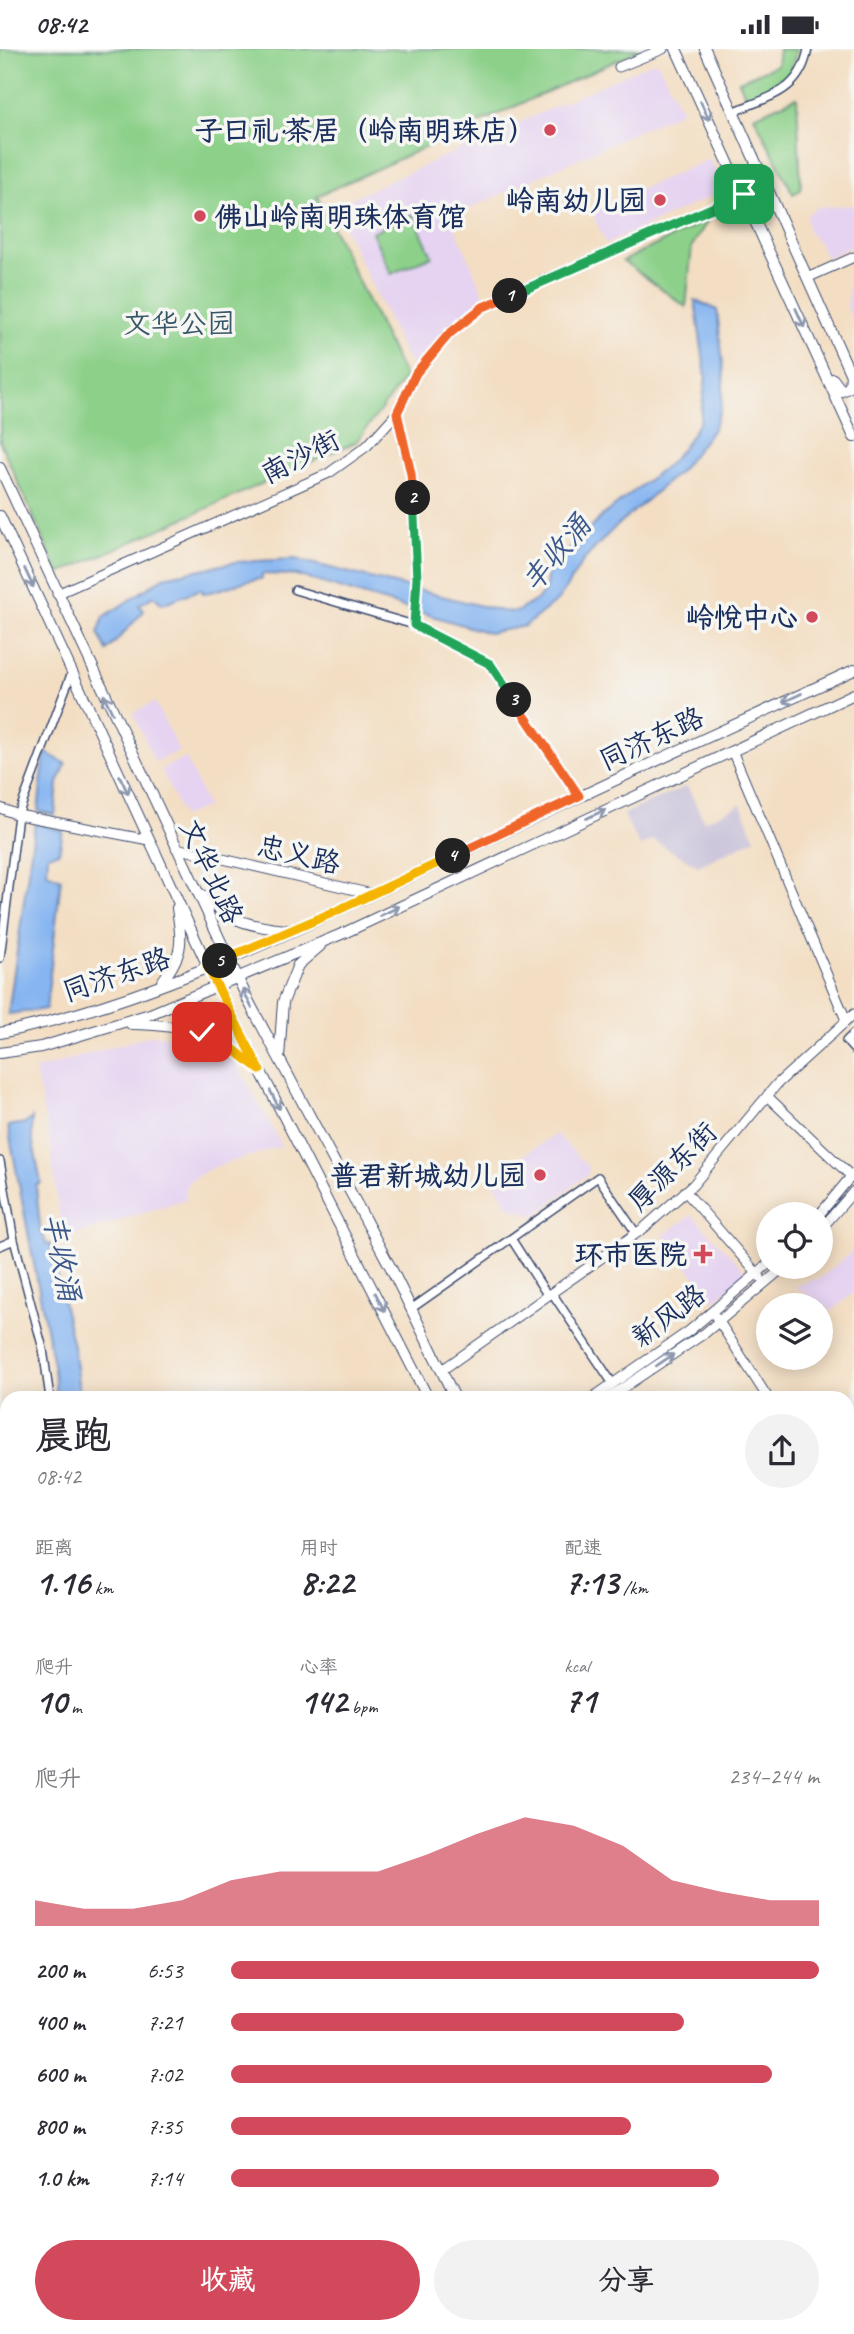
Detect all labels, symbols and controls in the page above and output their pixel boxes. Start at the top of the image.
text: 08:42 [35,8,87,41]
one-way arrow [699,100,712,121]
place label: 子曰礼·茶居（岭南明珠店） [195,113,536,148]
marker: 子曰礼·茶居（岭南明珠店） [542,122,558,138]
pin [714,164,774,224]
icon: arrive [725,175,763,213]
place label: 岭南幼儿园 [506,183,646,218]
marker: 岭南幼儿园 [652,192,668,208]
place label: 佛山岭南明珠体育馆 [214,199,466,234]
marker: 佛山岭南明珠体育馆 [192,208,208,224]
pin: 1 [492,279,528,313]
text: 1 [505,283,514,307]
park label: 文华公园 [123,306,235,341]
one-way arrow [794,307,807,328]
street label: 南沙街 [255,422,346,491]
pin: 2 [396,481,430,515]
text: 2 [408,485,417,509]
water label: 丰收涌 [513,506,600,600]
one-way arrow [23,567,36,588]
place label: 岭悦中心 [686,600,798,635]
marker: 岭悦中心 [804,609,820,625]
pin: 3 [496,683,532,717]
text: 3 [509,687,518,711]
one-way arrow [782,692,803,705]
one-way arrow [101,694,114,715]
street label: 同济东路 [593,699,709,778]
one-way arrow [118,774,131,795]
one-way arrow [585,807,606,820]
street label: 文华北路 [172,813,251,929]
street label: 忠义路 [254,828,344,881]
pin: 4 [435,839,470,873]
text: 4 [448,843,457,867]
one-way arrow [379,904,400,917]
street label: 同济东路 [58,940,175,1009]
pin: 5 [202,943,238,979]
text: 5 [215,948,224,972]
one-way arrow [240,988,253,1009]
pin [172,1002,232,1062]
icon: check [183,1013,221,1051]
one-way arrow [269,1089,283,1110]
street label: 厚源东街 [620,1114,724,1218]
place label: 普君新城幼儿园 [330,1158,526,1193]
marker: 普君新城幼儿园 [532,1167,548,1183]
map controls [756,1202,833,1370]
button: locate [756,1202,833,1279]
water label: 丰收涌 [35,1209,89,1306]
place label: 环市医院 [575,1237,687,1272]
marker: 环市医院 [693,1244,713,1264]
street label: 新风路 [624,1276,712,1355]
one-way arrow [373,1291,387,1312]
button: layers [756,1293,833,1370]
one-way arrow [655,1353,674,1367]
text: 晨跑 [35,1412,111,1459]
button: share [745,1414,819,1488]
text: 08:42 [35,1462,81,1491]
text: 距离 [35,1536,73,1560]
text: 用时 [300,1536,338,1560]
text: 配速 [564,1536,602,1560]
text: 1.16 [35,1560,90,1605]
text: 8:22 [300,1560,354,1605]
text: 7:13 [564,1560,618,1605]
text: km [90,1576,113,1600]
text: /km [618,1576,648,1600]
text: kcal [564,1654,589,1678]
text: 爬升 [35,1655,73,1679]
text: 心率 [300,1655,338,1679]
text: 71 [564,1678,596,1723]
text: 10 [35,1679,67,1724]
text: 142 [300,1679,347,1724]
text: m [67,1695,82,1719]
text: bpm [347,1695,378,1719]
text: 234–244 m [728,1762,819,1791]
text: 爬升 [35,1764,81,1793]
text: 200 m [35,1956,85,1985]
text: 6:53 [147,1956,183,1985]
text: 400 m [35,2008,85,2037]
text: 7:21 [147,2008,183,2037]
text: 600 m [35,2060,85,2089]
text: 7:02 [147,2060,183,2089]
text: 800 m [35,2112,85,2141]
text: 7:35 [147,2112,183,2141]
text: 1.0 km [35,2164,89,2193]
text: 7:14 [147,2164,183,2193]
button: 收藏 [35,2240,420,2320]
button: 分享 [434,2240,819,2320]

